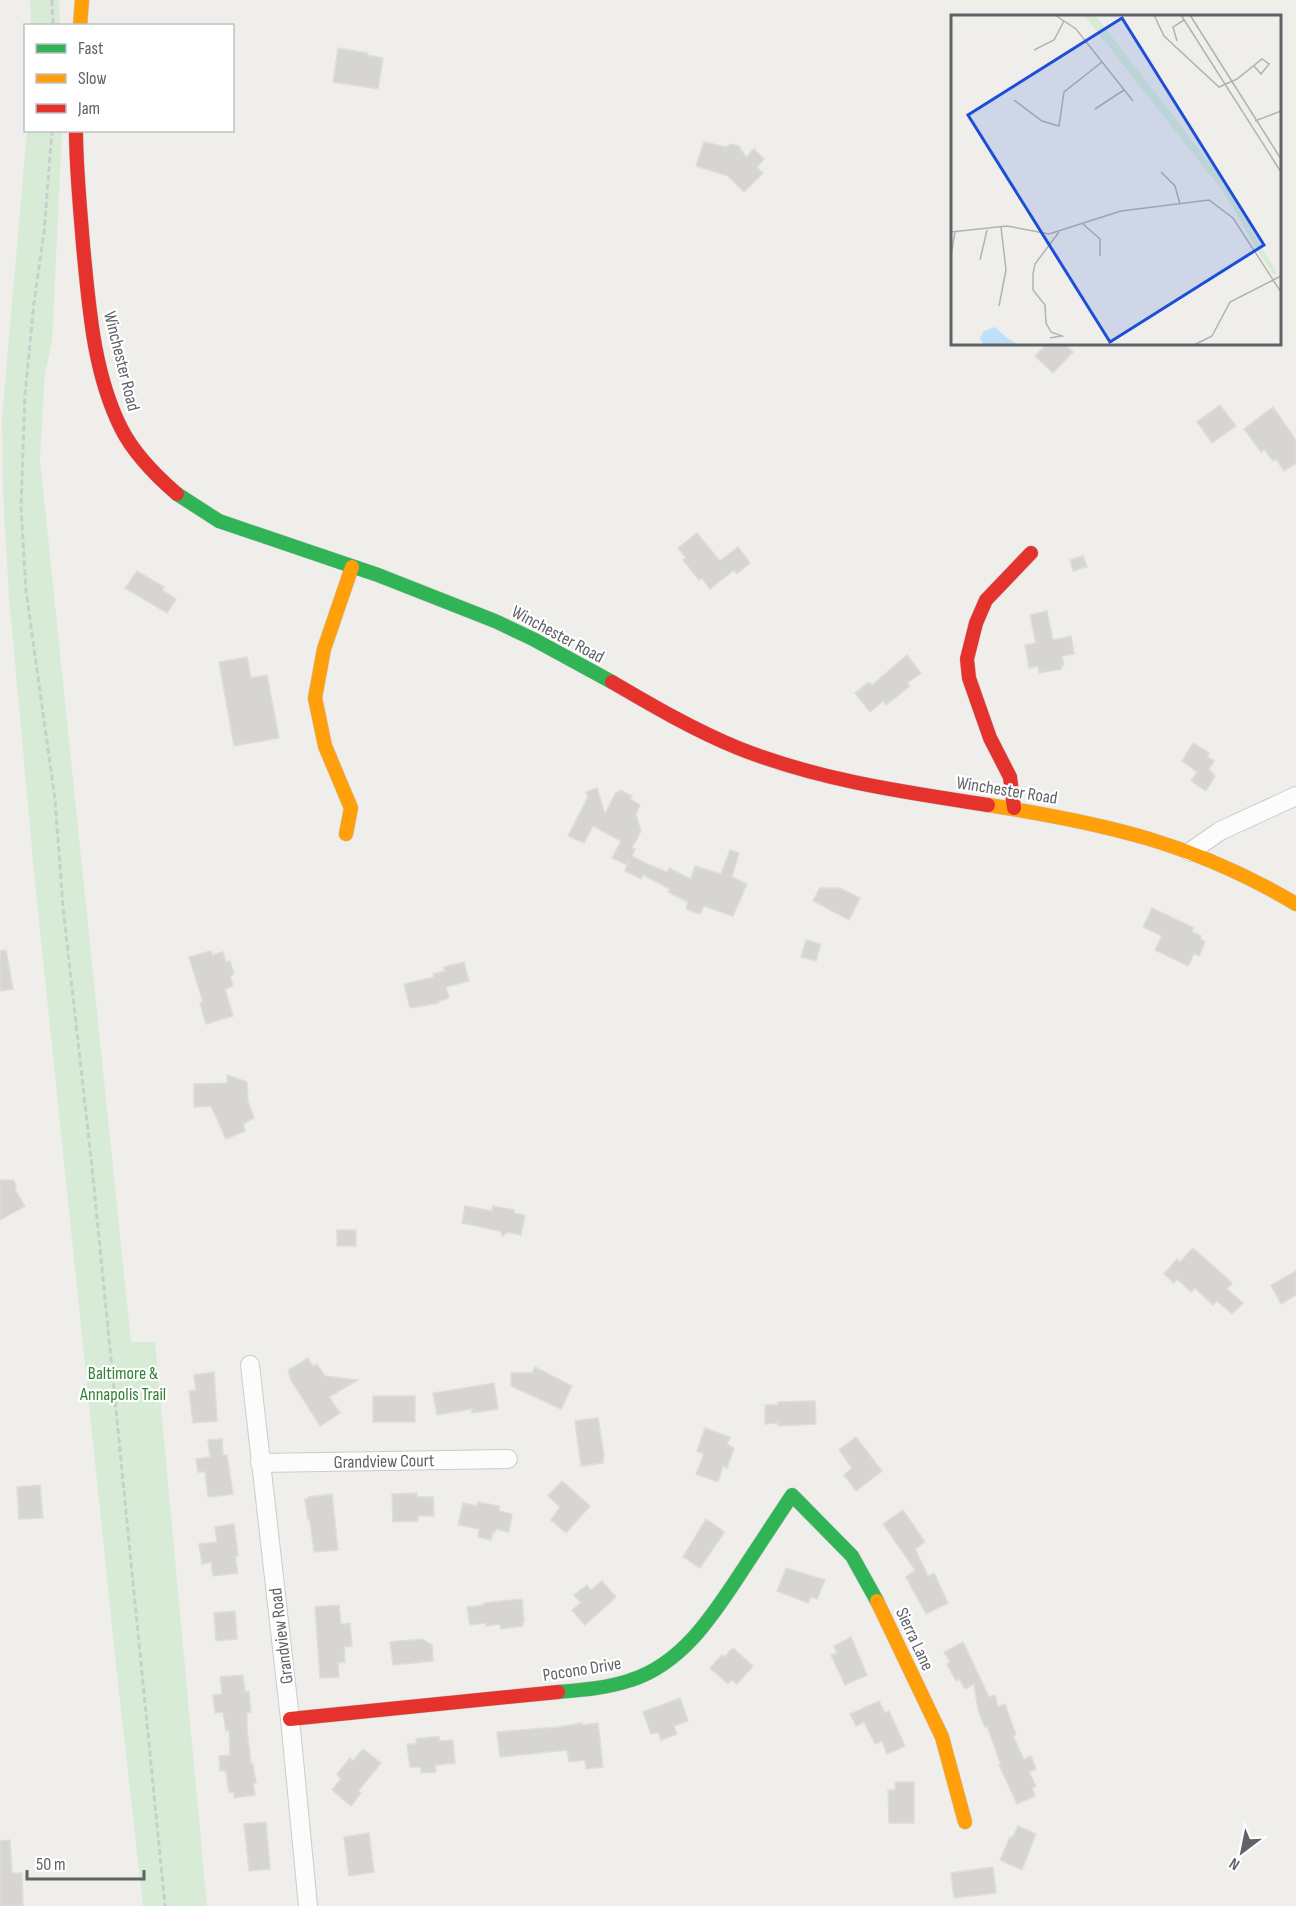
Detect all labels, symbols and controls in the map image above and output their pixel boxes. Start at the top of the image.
inset map [951,15,1281,345]
legend [24,24,234,132]
text: Fast [78,38,104,59]
text: Slow [78,68,107,89]
text: Jam [77,98,100,119]
street label: Winchester Road [99,309,144,413]
street label: Winchester Road [508,601,608,668]
street label: Winchester Road [955,772,1059,809]
park label: Baltimore & Annapolis Trail [79,1363,166,1405]
street label: Grandview Court [333,1450,435,1473]
street label: Grandview Road [265,1587,298,1685]
street label: Sierra Lane [891,1605,938,1674]
street label: Pocono Drive [541,1653,623,1686]
north arrow [1212,1822,1272,1882]
scale bar [27,1843,144,1881]
text: N [1226,1853,1244,1874]
text: 50 m [36,1854,66,1875]

